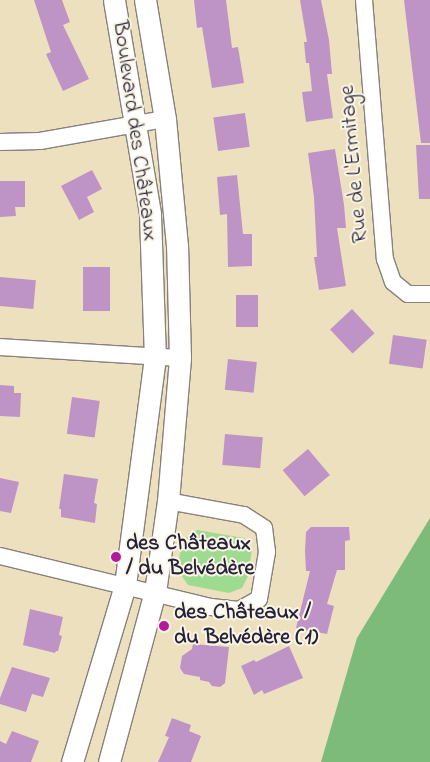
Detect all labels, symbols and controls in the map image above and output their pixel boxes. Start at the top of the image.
street label: Boulevard des Châteaux [105,19,163,243]
street label: Rue de L'Ermitage [335,84,375,244]
place label: des Châteaux / du Belvédère [126,531,254,582]
marker: des Châteaux / du Belvédère [110,551,122,563]
place label: des Châteaux / du Belvédère (1) [174,600,318,651]
marker: des Châteaux / du Belvédère (1) [158,620,170,632]

